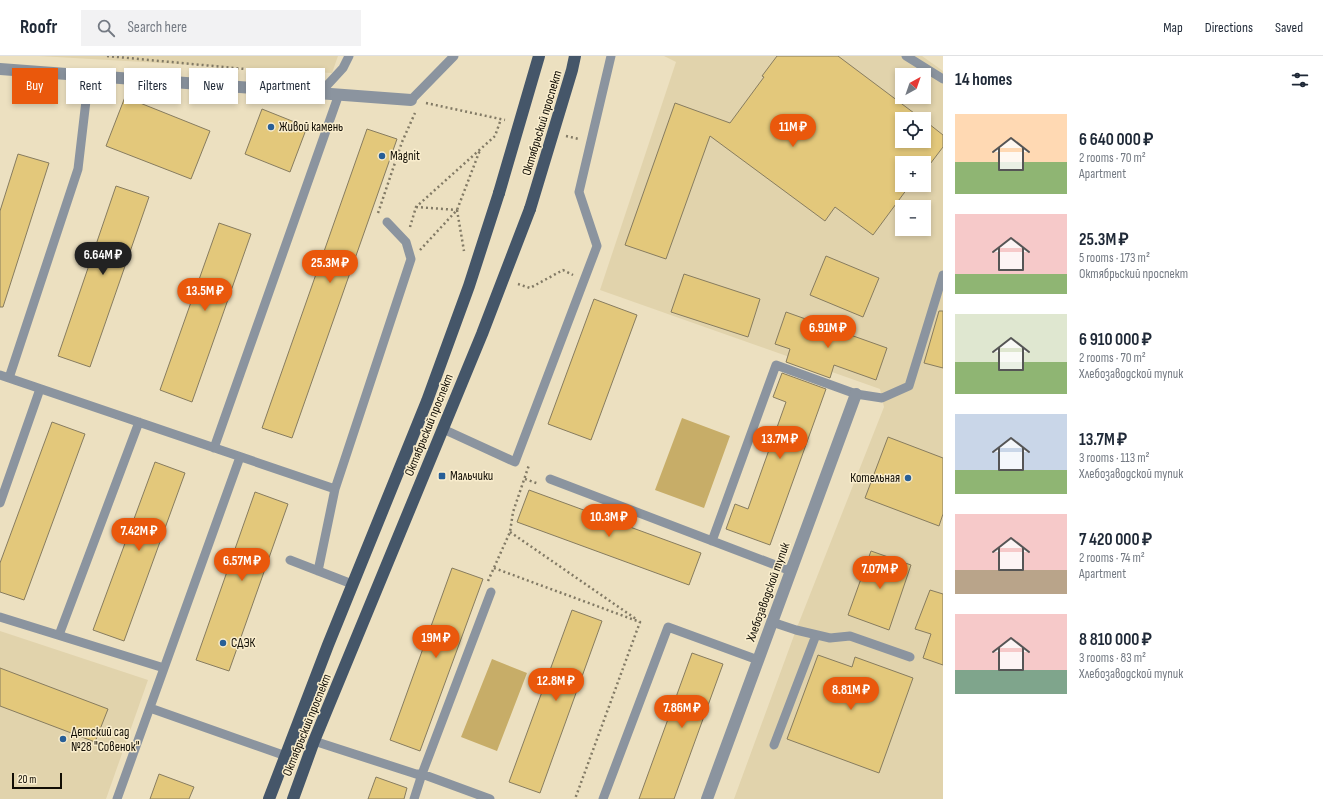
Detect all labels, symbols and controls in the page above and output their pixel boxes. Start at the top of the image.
search box [81,10,361,46]
text: Roofr [20,16,57,39]
icon: search [95,17,117,39]
text: Search here [127,18,187,37]
text: Map [1163,19,1183,36]
text: Directions [1205,19,1253,36]
text: Saved [1275,19,1303,36]
chip: Buy [12,68,58,104]
chip: Rent [66,68,116,104]
chip: Filters [124,68,181,104]
chip: New [189,68,238,104]
chip: Apartment [246,68,325,104]
north arrow [895,68,931,104]
map controls [895,68,931,236]
street label: Октябрьский проспект [518,69,566,177]
icon: filters [1289,69,1311,91]
text: 14 homes [955,70,1012,90]
button: locate [895,112,931,148]
pin: 11M ₽ [765,114,821,148]
place label: Живой камень [279,119,343,135]
text: 11M ₽ [779,119,807,135]
marker: Живой камень [266,122,276,132]
icon: home [987,130,1035,178]
text: 6 640 000 ₽ [1079,130,1153,150]
place label: Magnit [390,148,420,164]
text: 2 rooms · 70 m² [1079,150,1146,166]
marker: Magnit [377,151,387,161]
button: + [895,156,931,192]
text: Apartment [1079,166,1126,182]
button: − [895,200,931,236]
icon: home [987,230,1035,278]
text: 25.3M ₽ [1079,230,1129,250]
pin: 6.64M ₽ [66,242,140,276]
text: 6.64M ₽ [84,247,122,263]
pin: 25.3M ₽ [293,250,367,284]
text: 5 rooms · 173 m² [1079,250,1150,266]
text: 25.3M ₽ [311,255,349,271]
text: Октябрьский проспект [1079,266,1188,282]
pin: 13.5M ₽ [168,278,242,312]
text: 13.5M ₽ [186,283,224,299]
pin: 6.91M ₽ [791,315,865,349]
text: 6.91M ₽ [809,320,847,336]
icon: home [987,330,1035,378]
text: 6 910 000 ₽ [1079,330,1152,350]
text: 2 rooms · 70 m² [1079,350,1146,366]
text: Хлебозаводской тупик [1079,366,1183,382]
street label: Октябрьский проспект [401,371,457,479]
pin: 13.7M ₽ [743,426,817,460]
icon: home [987,430,1035,478]
text: 13.7M ₽ [1079,430,1127,450]
text: 13.7M ₽ [762,431,798,447]
text: 3 rooms · 113 m² [1079,450,1150,466]
text: Хлебозаводской тупик [1079,466,1183,482]
place label: Мальчики [450,468,493,484]
place label: Котельная [850,470,900,486]
marker: Мальчики [437,471,447,481]
marker: Котельная [903,473,913,483]
pin: 10.3M ₽ [572,504,646,538]
text: 10.3M ₽ [590,509,628,525]
pin: 7.42M ₽ [102,518,176,552]
text: 7.42M ₽ [120,523,158,539]
icon: home [987,530,1035,578]
text: 7 420 000 ₽ [1079,530,1152,550]
street label: Хлебозаводской тупик [742,540,793,645]
pin: 6.57M ₽ [205,548,279,582]
text: 2 rooms · 74 m² [1079,550,1145,566]
text: 6.57M ₽ [223,553,261,569]
pin: 7.07M ₽ [843,556,917,590]
text: 7.07M ₽ [862,561,898,577]
text: Apartment [1079,566,1126,582]
pin: 19M ₽ [408,625,464,659]
text: 19M ₽ [421,630,451,646]
icon: home [987,630,1035,678]
text: 8 810 000 ₽ [1079,630,1152,650]
place label: СДЭК [231,635,256,651]
marker: СДЭК [218,638,228,648]
text: 3 rooms · 83 m² [1079,650,1146,666]
text: Хлебозаводской тупик [1079,666,1183,682]
pin: 12.8M ₽ [519,668,593,702]
street label: Октябрьский проспект [279,671,335,779]
text: 12.8M ₽ [537,673,575,689]
pin: 8.81M ₽ [814,677,888,711]
text: 8.81M ₽ [832,682,870,698]
pin: 7.86M ₽ [645,695,719,729]
text: 7.86M ₽ [663,700,701,716]
place label: Детский сад №28 "Совенок" [71,724,140,755]
marker: Детский сад №28 "Совенок" [58,734,68,744]
scale bar [12,771,62,790]
text: 20 m [18,773,36,786]

